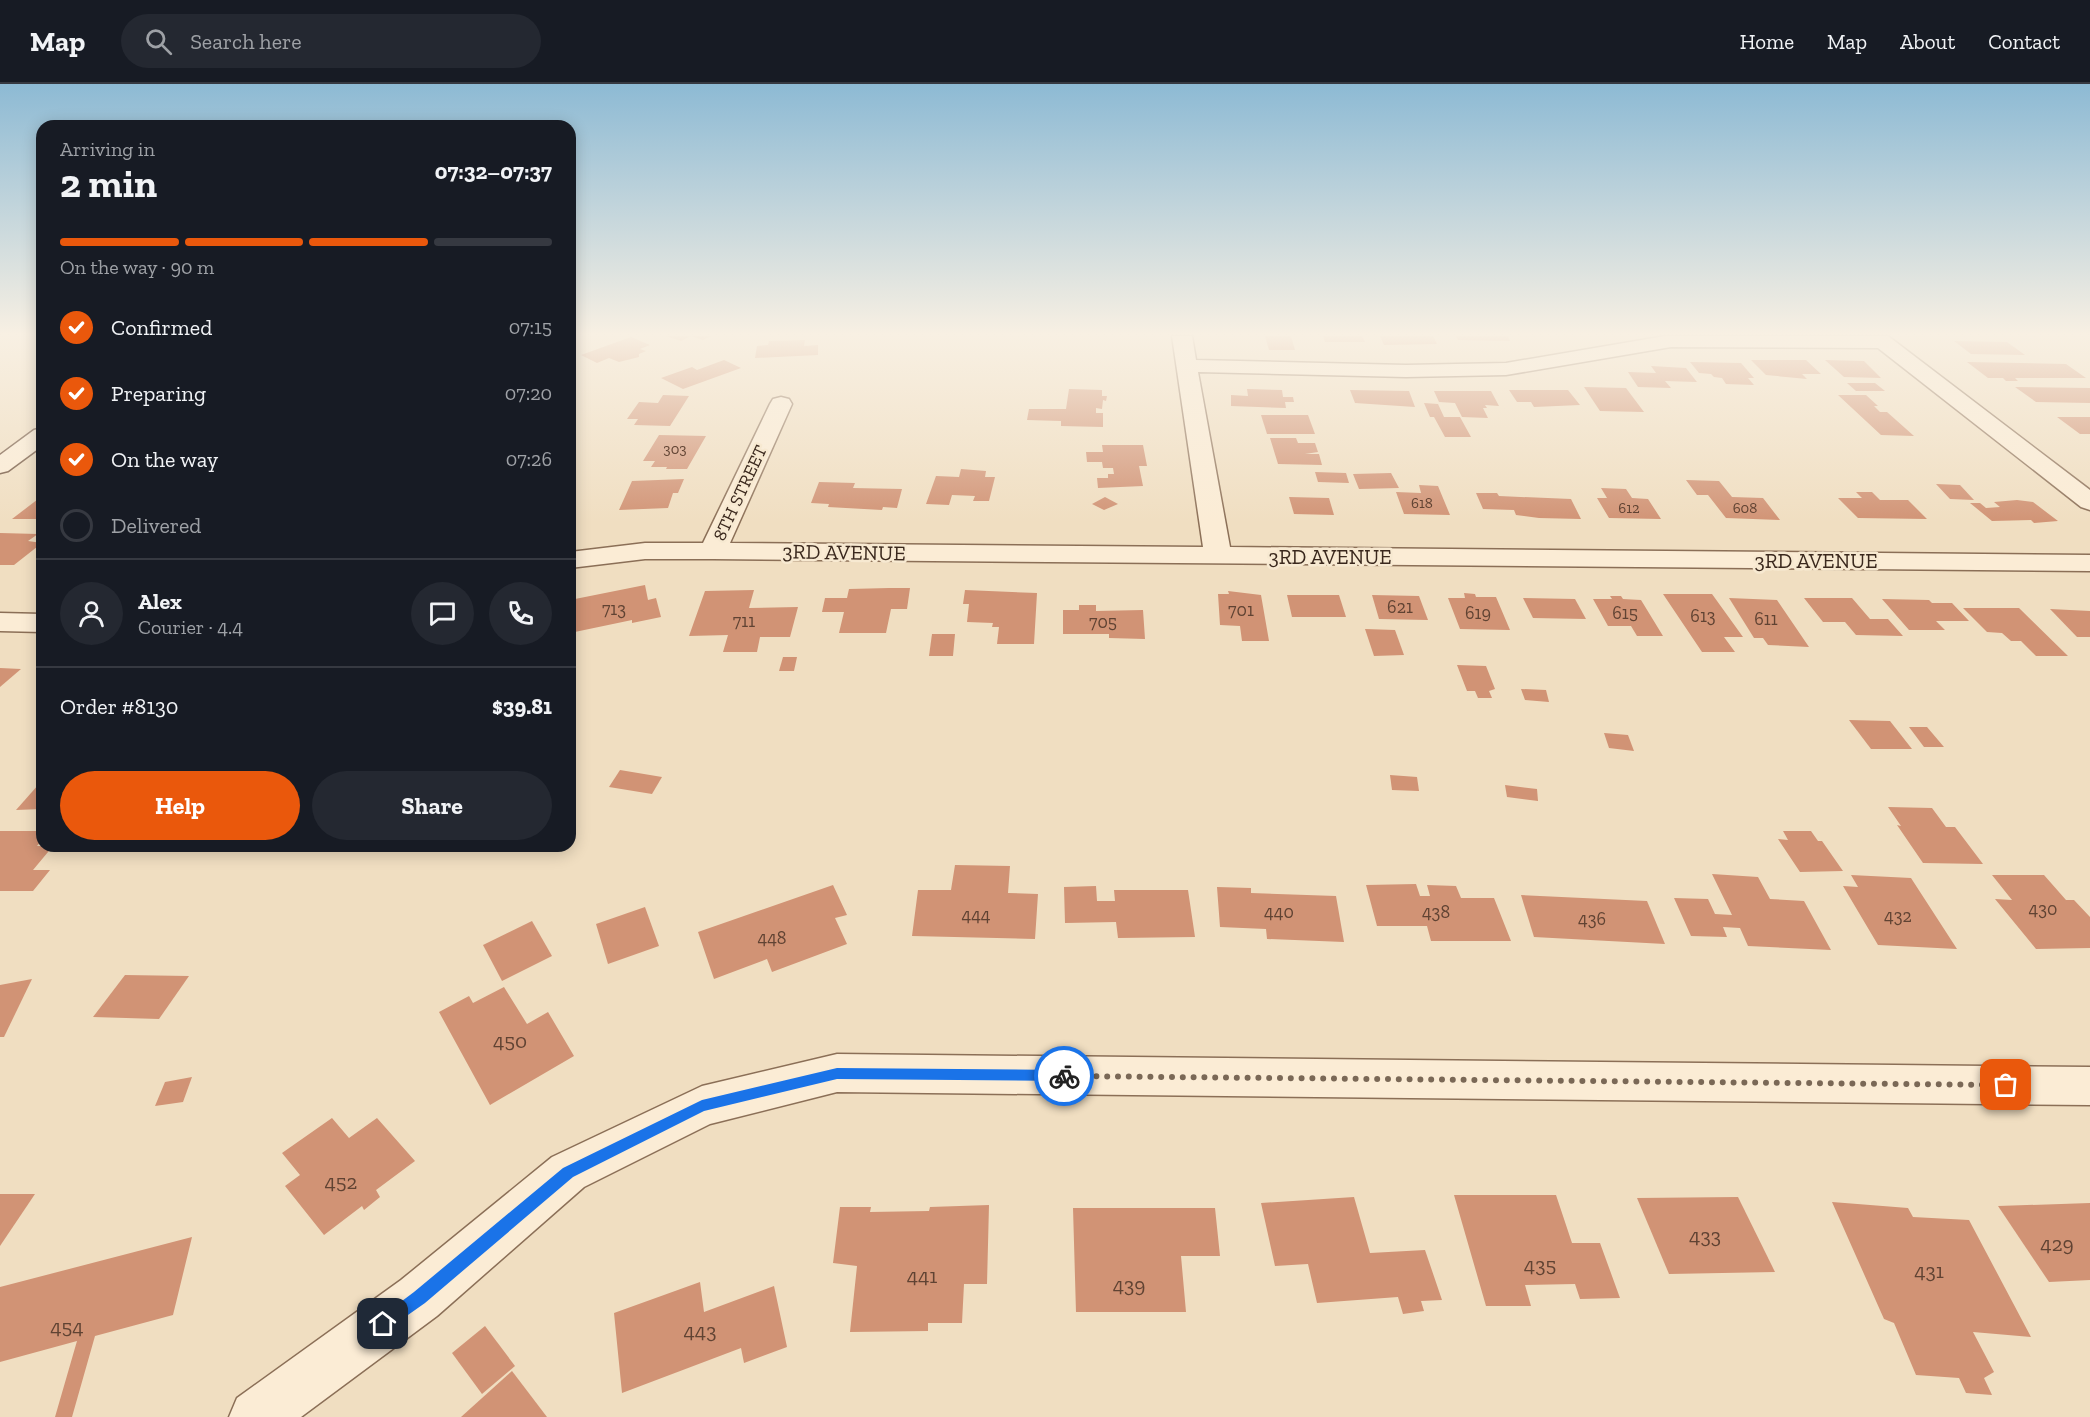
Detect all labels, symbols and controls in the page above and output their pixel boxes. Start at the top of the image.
search box [121,14,541,68]
text: Map [30,25,85,58]
icon: search [142,25,175,58]
text: Search here [190,28,302,55]
text: Home [1740,29,1794,54]
text: Map [1827,29,1867,54]
text: About [1900,29,1955,54]
text: Contact [1988,29,2060,54]
text: Arriving in [60,137,155,161]
text: 07:32–07:37 [435,158,552,185]
text: 2 min [60,160,157,207]
text: On the way · 90 m [60,255,214,279]
icon: check [60,311,93,344]
text: Confirmed [111,314,212,341]
text: 07:15 [509,315,552,339]
icon: check [60,377,93,410]
text: Preparing [111,380,206,407]
text: 07:20 [505,381,552,405]
house number: 303 [663,440,687,458]
street label: 8TH STREET [708,442,772,544]
icon: check [60,443,93,476]
text: On the way [111,446,218,473]
text: 07:26 [506,447,552,471]
house number: 618 [1411,494,1433,512]
house number: 612 [1618,499,1640,517]
house number: 608 [1733,499,1757,517]
text: Delivered [111,512,201,539]
street label: 3RD AVENUE [782,538,906,566]
street label: 3RD AVENUE [1268,544,1392,569]
street label: 3RD AVENUE [1754,548,1878,573]
button: person [60,582,123,645]
button: chat [411,582,474,645]
button: phone [489,582,552,645]
text: Alex [138,588,182,615]
house number: 621 [1387,596,1413,618]
house number: 713 [602,598,626,620]
house number: 701 [1228,599,1254,621]
house number: 619 [1465,602,1491,624]
house number: 615 [1612,602,1638,624]
house number: 613 [1690,605,1716,627]
house number: 611 [1754,608,1778,630]
house number: 711 [733,610,755,632]
house number: 705 [1089,611,1117,633]
text: Courier · 4.4 [138,615,243,639]
text: Order #8130 [60,693,178,720]
text: $39.81 [492,693,552,720]
button: Help [60,771,300,840]
button: Share [312,771,552,840]
house number: 430 [2029,898,2057,920]
house number: 440 [1264,901,1294,923]
house number: 438 [1422,901,1450,923]
house number: 444 [961,904,991,926]
house number: 432 [1884,905,1912,927]
house number: 436 [1578,908,1606,930]
house number: 448 [757,927,787,949]
house number: 450 [493,1028,527,1053]
courier [1034,1046,1094,1106]
pin [1980,1059,2031,1110]
icon: bike [1048,1060,1081,1093]
icon: bag [1989,1068,2022,1101]
house number: 452 [325,1169,357,1194]
house number: 433 [1689,1223,1721,1248]
house number: 429 [2040,1231,2074,1256]
house number: 435 [1524,1252,1556,1277]
house number: 431 [1914,1258,1944,1283]
house number: 441 [907,1263,937,1288]
house number: 439 [1113,1272,1145,1297]
pin [357,1298,408,1349]
icon: home [366,1307,399,1340]
house number: 454 [50,1314,84,1339]
house number: 443 [684,1318,716,1343]

